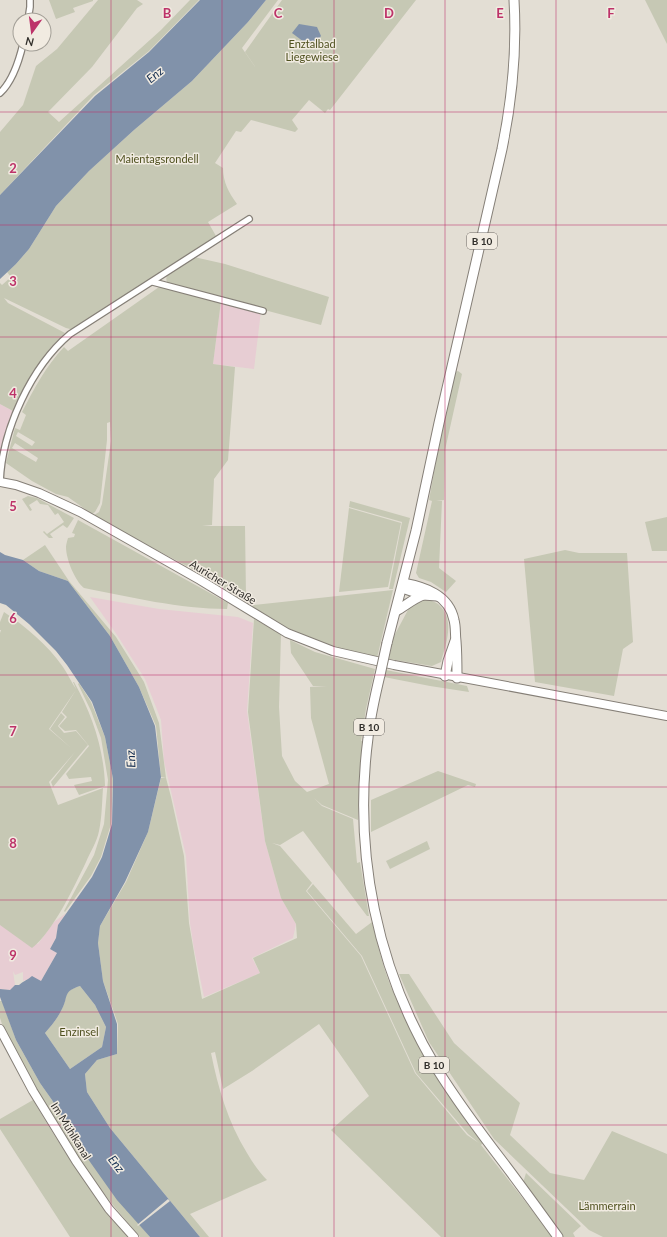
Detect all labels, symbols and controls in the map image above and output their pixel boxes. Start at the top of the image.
text: B [163,5,172,21]
text: C [274,5,283,21]
text: D [384,5,394,21]
text: E [496,5,504,21]
text: F [607,5,615,21]
north arrow [12,12,52,52]
text: N [24,35,35,50]
park label: Enztalbad Liegewiese [285,37,339,63]
water label: Enz [143,63,167,86]
park label: Maientagsrondell [115,152,199,165]
text: 2 [9,160,17,176]
road number: B 10 [467,233,497,249]
text: 3 [9,273,17,289]
text: 4 [9,385,17,401]
text: 5 [9,498,17,514]
street label: Auricher Straße [188,557,259,607]
text: 6 [9,610,17,626]
road number: B 10 [354,719,384,735]
text: 7 [9,723,17,739]
water label: Enz [122,749,139,768]
text: 8 [9,835,17,851]
text: 9 [9,947,17,963]
park label: Enzinsel [59,1025,99,1038]
road number: B 10 [419,1057,449,1073]
street label: Im Mühlkanal [49,1100,94,1162]
water label: Enz [105,1152,128,1176]
park label: Lämmerrain [578,1199,636,1212]

